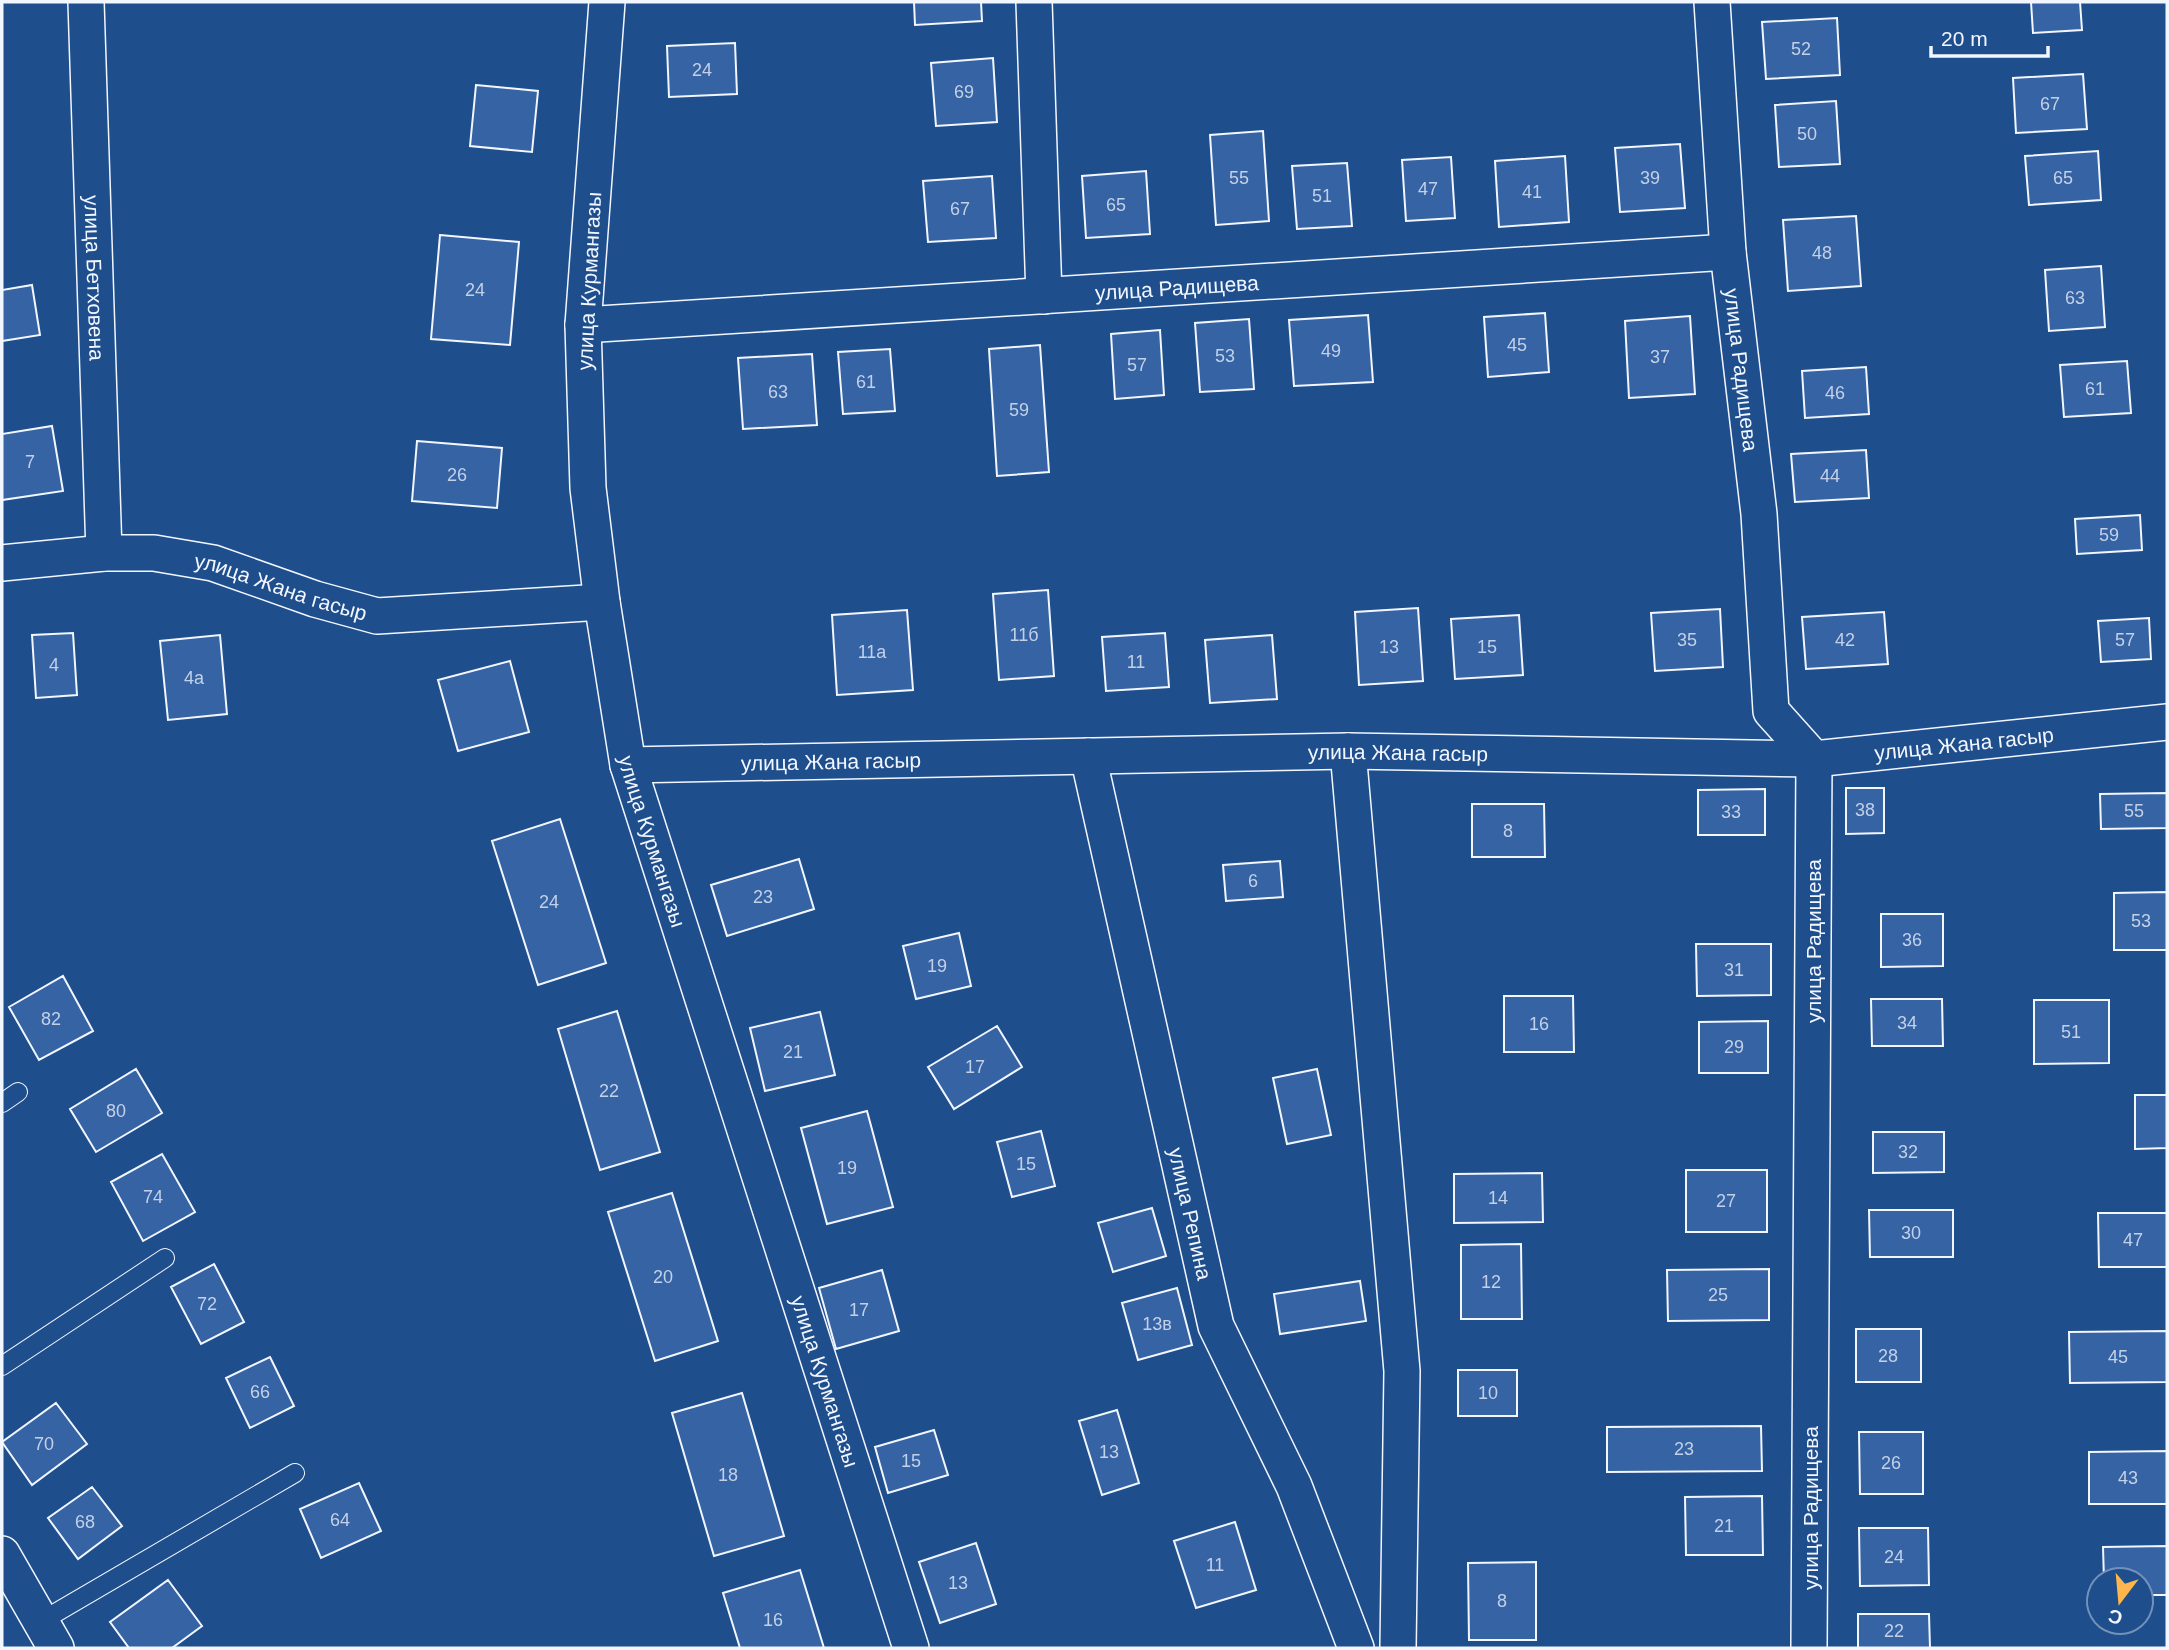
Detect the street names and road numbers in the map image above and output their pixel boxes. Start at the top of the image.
street label: улица Курмангазы [573,191,605,371]
street label: улица Бетховена [81,195,109,361]
street label: улица Радищева [1094,270,1260,304]
street label: улица Радищева [1721,287,1763,453]
street label: улица Жана гасыр [193,549,370,624]
street label: улица Жана гасыр [1873,722,2055,764]
street label: улица Жана гасыр [1308,739,1488,765]
street label: улица Жана гасыр [741,748,921,774]
street label: улица Курмангазы [615,754,691,930]
street label: улица Радищева [1802,859,1825,1023]
street label: улица Репина [1165,1145,1217,1282]
street label: улица Курмангазы [787,1293,864,1470]
street label: улица Радищева [1799,1426,1822,1590]

